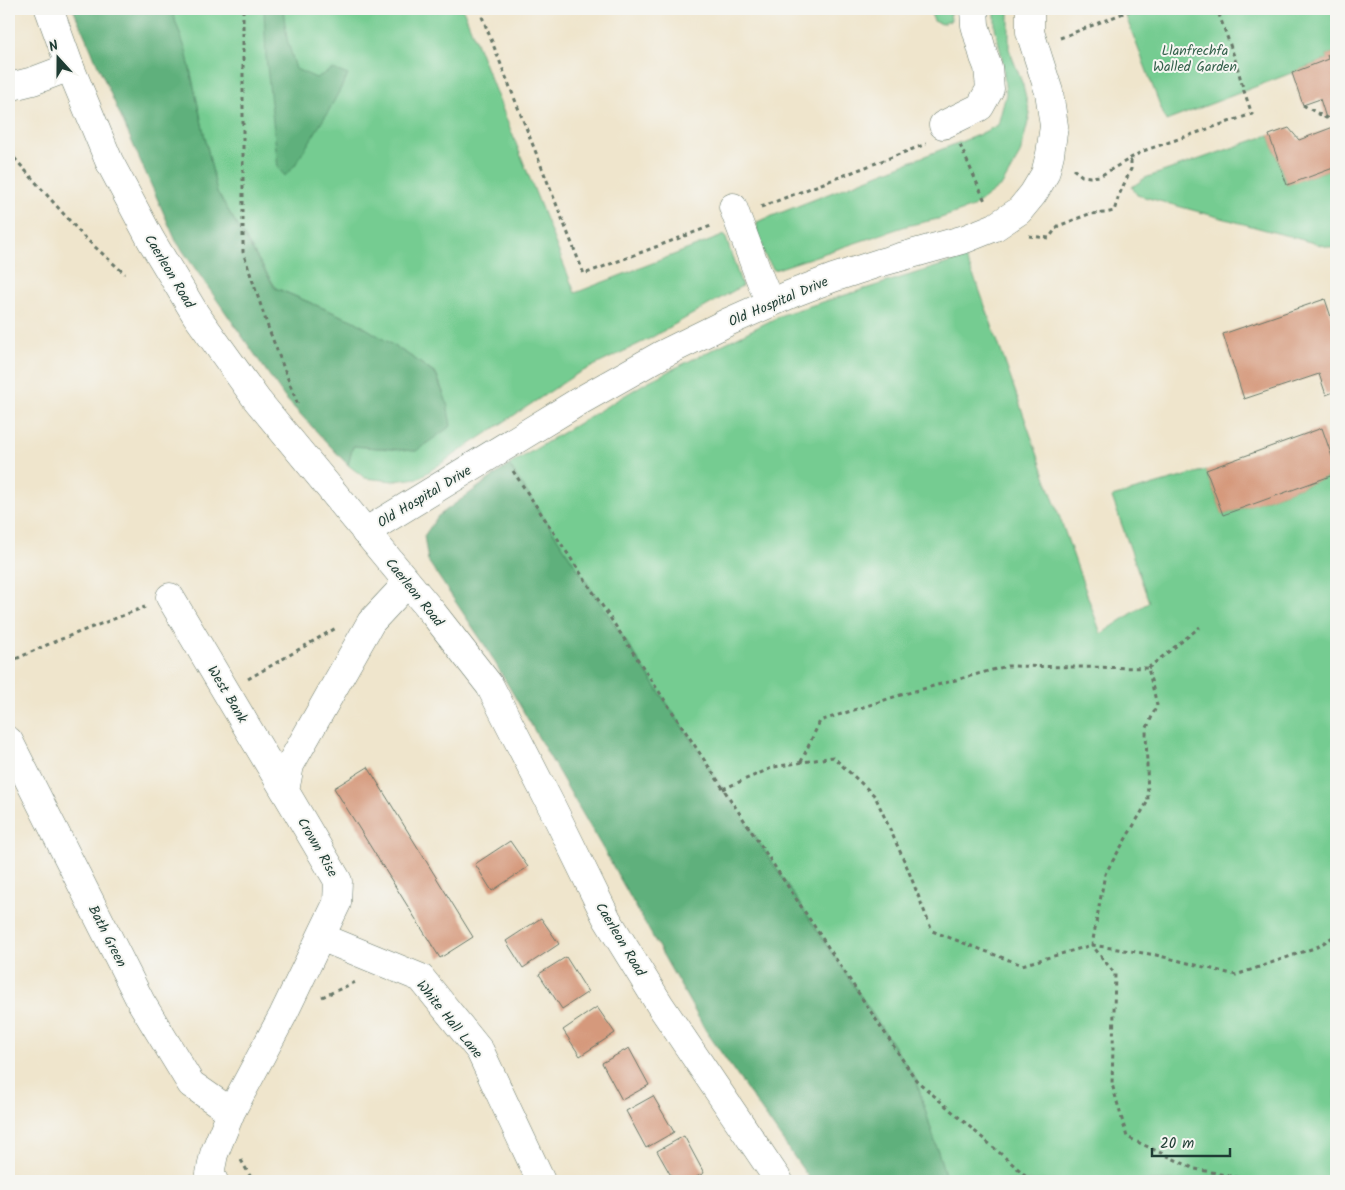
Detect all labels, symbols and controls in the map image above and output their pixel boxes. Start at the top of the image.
north arrow [32,32,82,82]
text: N [46,35,62,59]
park label: Llanfrechfa Walled Garden [1153,40,1237,78]
street label: Caerleon Road [138,230,200,314]
street label: Old Hospital Drive [725,271,832,333]
street label: Old Hospital Drive [373,460,476,534]
street label: Caerleon Road [380,553,450,633]
street label: West Bank [201,662,253,728]
street label: Crown Rise [291,814,343,882]
street label: Caerleon Road [589,898,651,982]
street label: Bath Green [82,901,132,971]
street label: White Hall Lane [411,976,488,1064]
scale bar [1152,1125,1230,1157]
text: 20 m [1160,1132,1194,1156]

